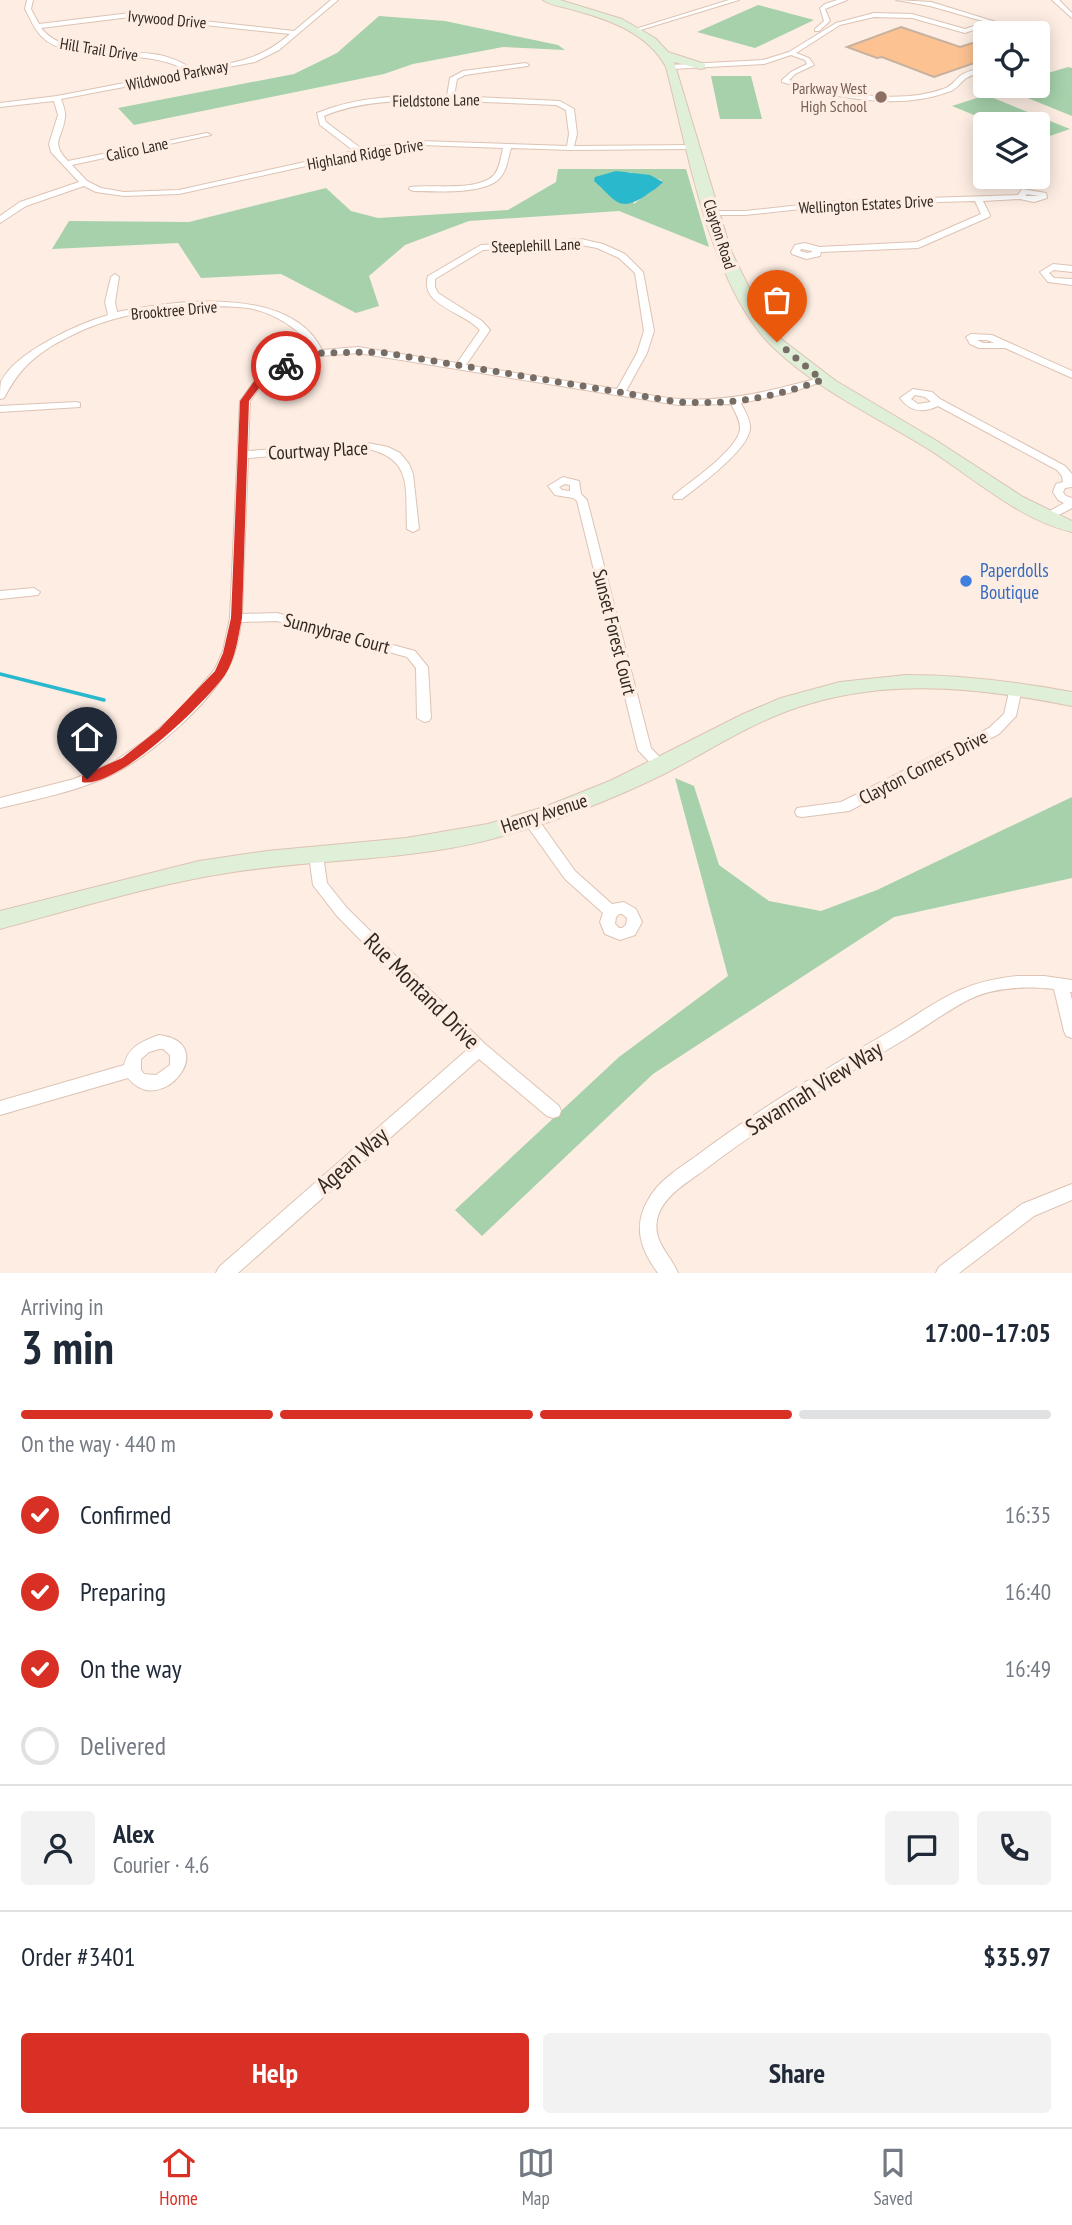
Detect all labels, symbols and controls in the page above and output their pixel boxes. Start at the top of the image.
street label: Ivywood Drive [127,6,207,32]
map controls [973,21,1050,189]
button: locate [973,21,1050,98]
street label: Hill Trail Drive [59,33,139,65]
street label: Wildwood Parkway [124,55,230,95]
place label: Parkway West High School [792,78,868,116]
street label: Fieldstone Lane [392,89,480,111]
marker: Parkway West High School [873,89,889,105]
button: layers [973,112,1050,189]
street label: Calico Lane [104,133,170,165]
street label: Highland Ridge Drive [305,134,425,174]
street label: Wellington Estates Drive [798,190,934,218]
street label: Clayton Road [699,196,741,272]
street label: Steeplehill Lane [491,233,581,257]
pin [747,270,807,342]
icon: bag [758,281,796,319]
street label: Brooktree Drive [130,296,218,324]
courier [251,331,321,401]
icon: bike [267,347,305,385]
street label: Courtway Place [268,435,369,465]
place label: Paperdolls Boutique [980,558,1049,604]
street label: Sunset Forest Court [588,567,642,698]
marker: Paperdolls Boutique [958,573,974,589]
street label: Sunnybrae Court [281,607,393,659]
pin [57,707,117,779]
icon: home [68,718,106,756]
street label: Clayton Corners Drive [855,724,992,810]
street label: Henry Avenue [498,788,591,838]
street label: Rue Montand Drive [358,927,486,1055]
street label: Savannah View Way [740,1034,888,1141]
street label: Agean Way [310,1120,394,1199]
text: Arriving in [21,1292,103,1321]
text: 17:00–17:05 [924,1316,1051,1349]
text: 3 min [21,1317,114,1377]
text: On the way · 440 m [21,1429,176,1458]
icon: check [21,1496,59,1534]
text: Confirmed [80,1498,171,1531]
text: 16:35 [1005,1500,1051,1529]
icon: check [21,1573,59,1611]
text: Preparing [80,1575,166,1608]
text: 16:40 [1005,1577,1051,1606]
icon: check [21,1650,59,1688]
text: On the way [80,1652,182,1685]
text: 16:49 [1005,1654,1051,1683]
text: Delivered [80,1729,166,1762]
button: person [21,1811,95,1885]
button: chat [885,1811,959,1885]
button: phone [977,1811,1051,1885]
text: Alex [113,1817,154,1850]
text: Courier · 4.6 [113,1850,209,1879]
text: Order #3401 [21,1940,136,1973]
text: $35.97 [983,1940,1051,1973]
button: Help [21,2033,529,2113]
button: Share [543,2033,1051,2113]
tab: Home [159,2144,198,2210]
tab: Map [517,2144,555,2210]
tab: Saved [873,2144,913,2210]

